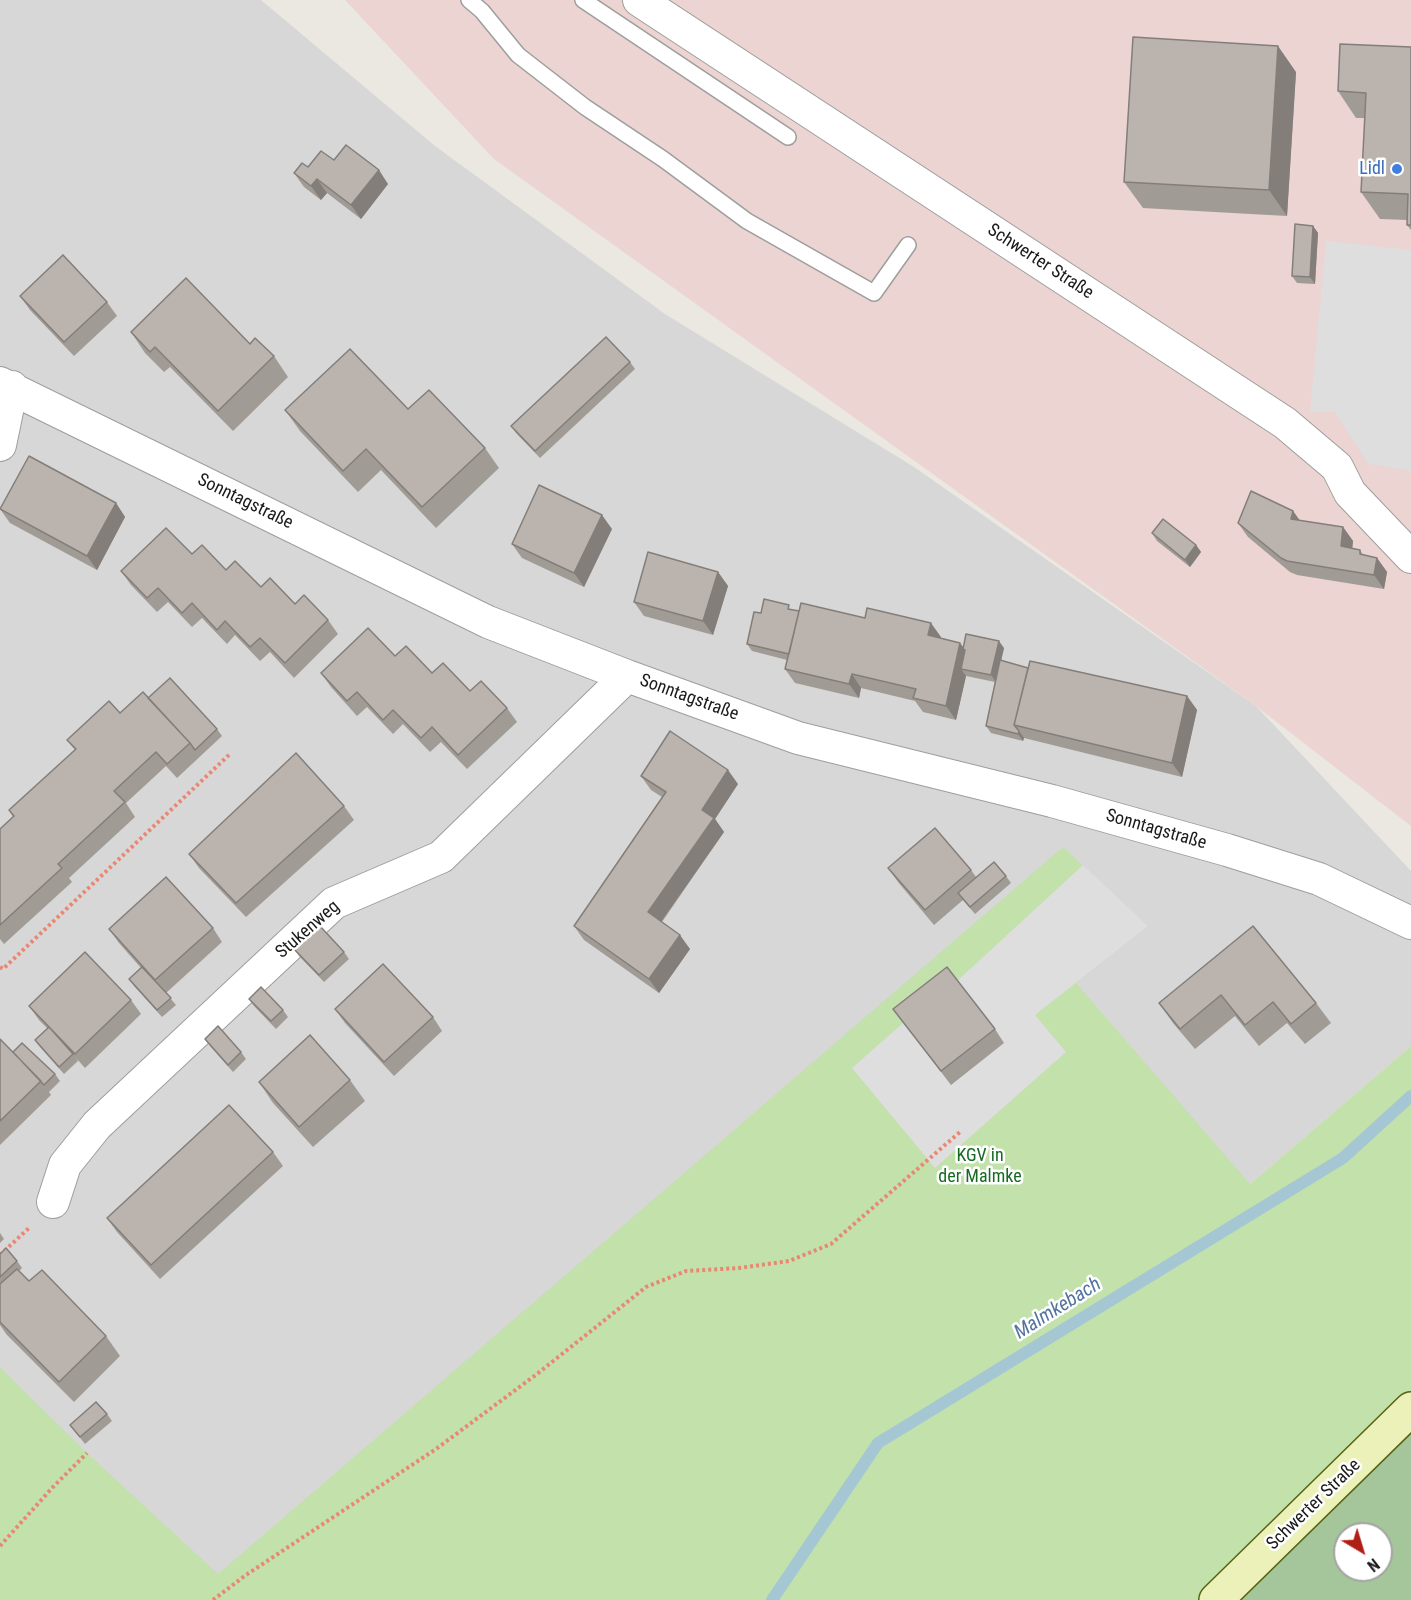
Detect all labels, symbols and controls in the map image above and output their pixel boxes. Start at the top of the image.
place label: Lidl [1359,158,1385,180]
marker: Lidl [1390,162,1404,176]
street label: Schwerter Straße [983,220,1097,304]
street label: Sonntagstraße [194,470,296,534]
street label: Sonntagstraße [637,670,741,726]
street label: Sonntagstraße [1103,805,1209,855]
street label: Stukenweg [272,896,344,964]
park label: KGV in der Malmke [938,1145,1022,1188]
water label: Malmkebach [1010,1273,1106,1345]
street label: Schwerter Straße [1263,1455,1365,1555]
north arrow [1333,1522,1393,1582]
text: N [1363,1554,1383,1575]

